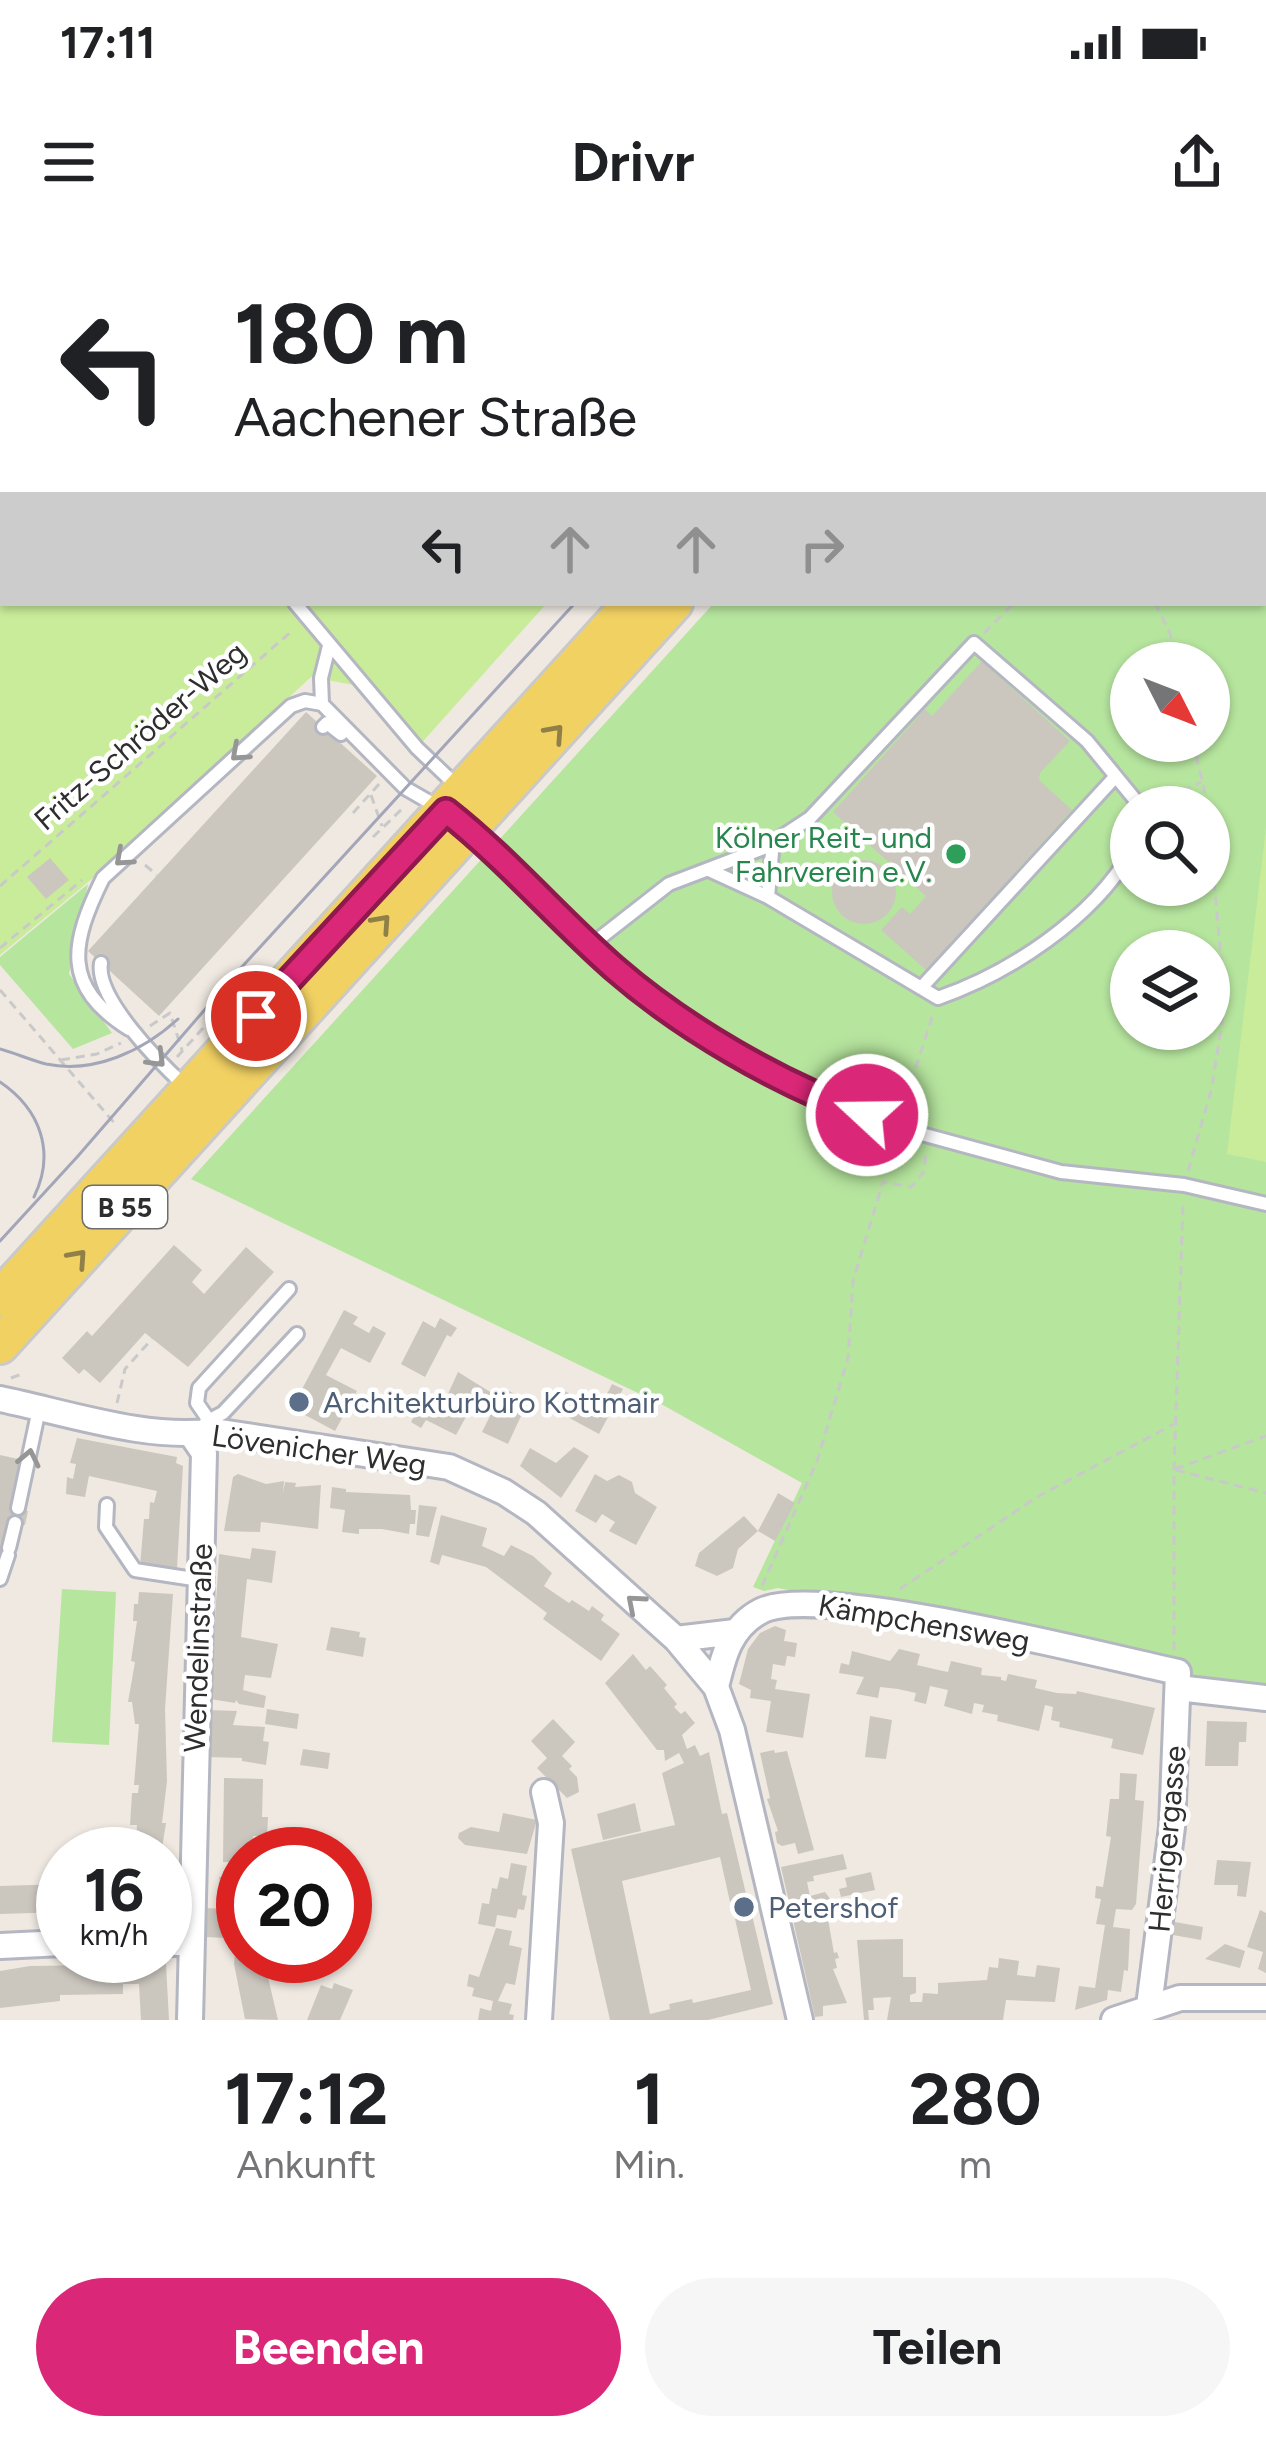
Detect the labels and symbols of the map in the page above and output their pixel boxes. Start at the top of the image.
street label: Fritz-Schröder-Weg [26,634,254,838]
north arrow [1110,642,1230,762]
one-way arrow [541,726,562,747]
one-way arrow [232,738,253,760]
place label: Kölner Reit- und Fahrverein e.V. [715,819,932,890]
marker: Kölner Reit- und Fahrverein e.V. [943,841,969,867]
one-way arrow [116,844,137,865]
one-way arrow [368,916,389,937]
pin [205,965,307,1067]
one-way arrow [143,1045,165,1067]
position arrow [804,1052,930,1178]
road number: B 55 [83,1186,167,1228]
one-way arrow [64,1251,85,1272]
place label: Architekturbüro Kottmair [323,1384,659,1421]
marker: Architekturbüro Kottmair [286,1389,312,1415]
street label: Lövenicher Weg [209,1417,429,1483]
one-way arrow [15,1449,40,1469]
street label: Wendelinstraße [176,1543,220,1753]
street label: Kämpchensweg [815,1586,1033,1660]
one-way arrow [627,1596,649,1617]
street label: Herrigergasse [1140,1744,1194,1934]
speed limit sign: 20 [216,1827,372,1983]
place label: Petershof [768,1889,898,1926]
marker: Petershof [731,1894,757,1920]

